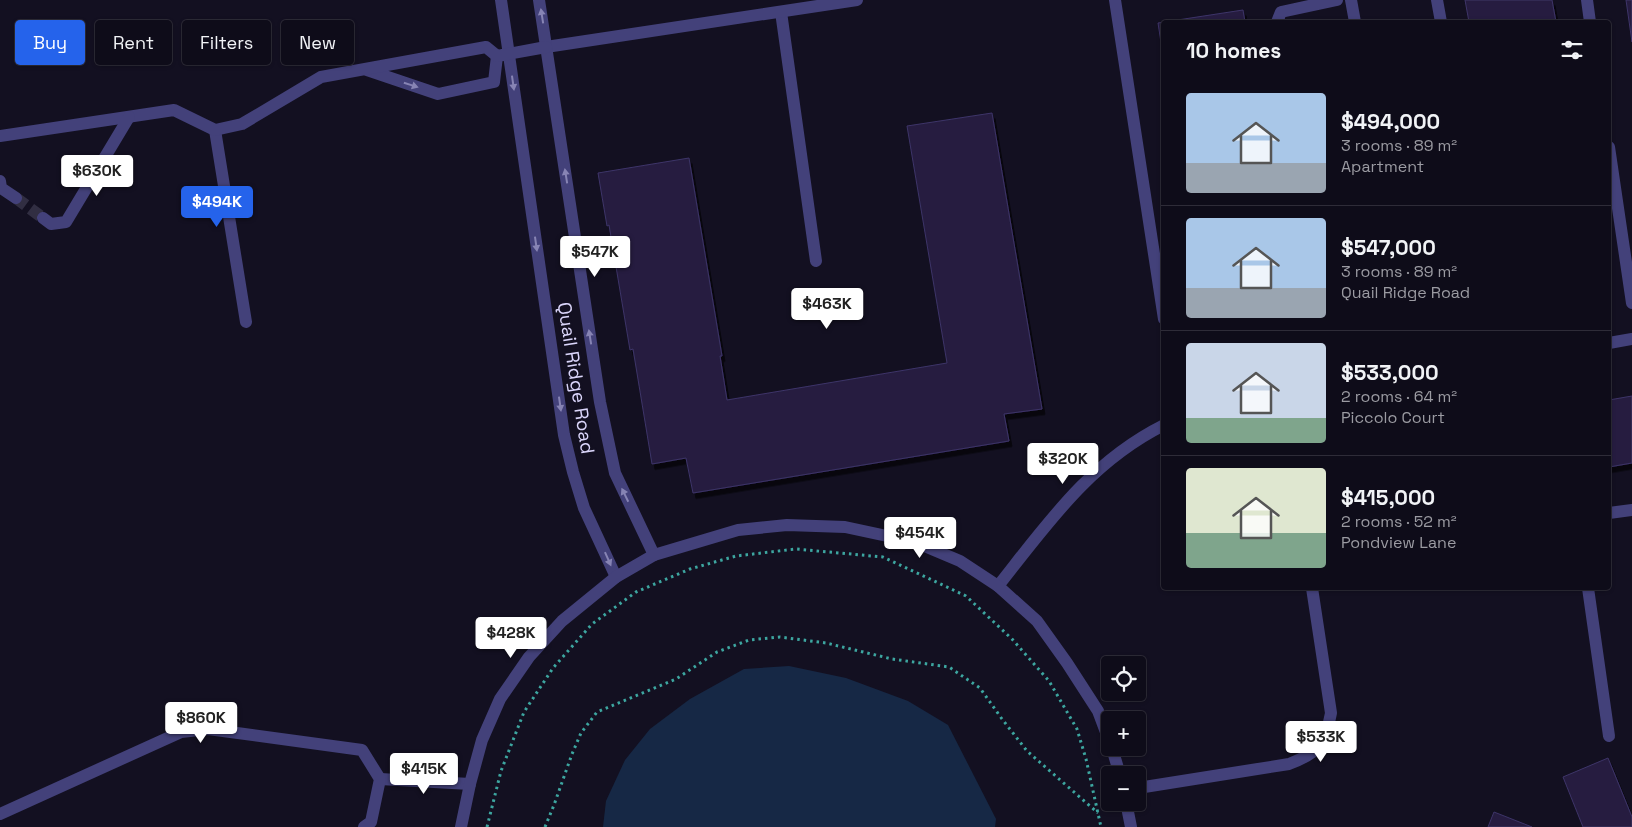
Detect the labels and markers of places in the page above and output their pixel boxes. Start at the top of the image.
pin: $630K [62,154,132,197]
pin: $494K [182,186,252,228]
pin: $547K [560,236,630,278]
pin: $463K [792,288,862,330]
pin: $320K [1028,442,1098,485]
pin: $454K [885,516,955,559]
pin: $428K [476,616,546,659]
pin: $860K [166,702,236,744]
pin: $533K [1286,720,1356,763]
pin: $415K [389,752,459,795]

